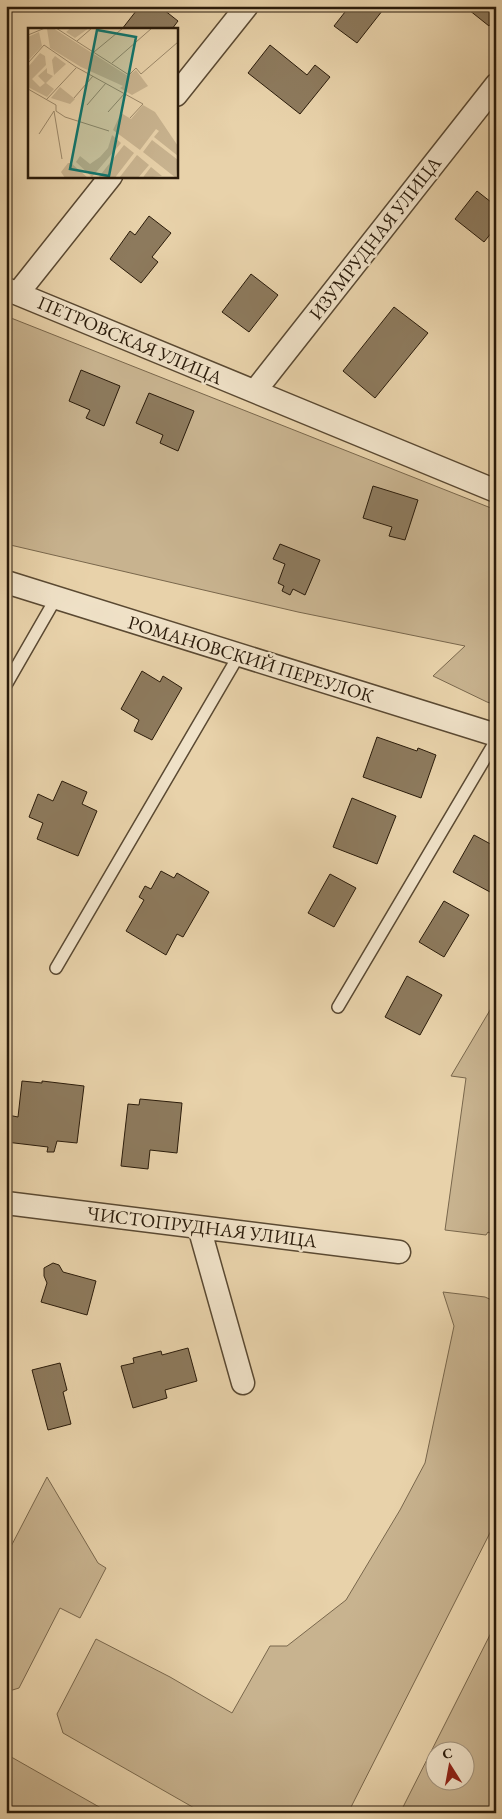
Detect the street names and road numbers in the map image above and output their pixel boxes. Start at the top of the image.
street label: ИЗУМРУДНАЯ УЛИЦА [303,150,447,325]
street label: ПЕТРОВСКАЯ УЛИЦА [34,290,227,391]
street label: РОМАНОВСКИЙ ПЕРЕУЛОК [125,610,377,708]
street label: ЧИСТОПРУДНАЯ УЛИЦА [86,1200,319,1254]

